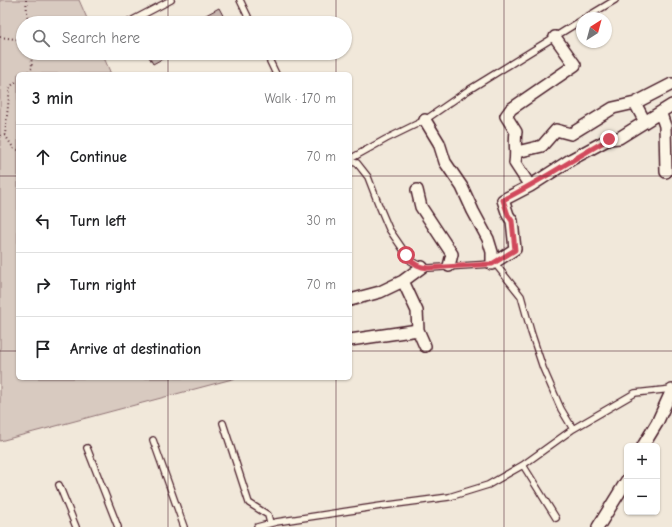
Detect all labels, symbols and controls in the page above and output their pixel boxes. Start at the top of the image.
north arrow [576,12,612,48]
search box [16,16,352,60]
icon: search [30,27,52,49]
text: Search here [62,29,140,47]
text: 3 min [32,89,73,108]
text: Walk · 170 m [264,91,336,106]
route end [600,130,618,148]
icon: ahead [32,146,54,168]
text: Continue [70,148,127,166]
text: 70 m [307,149,336,164]
icon: left [32,210,54,232]
text: Turn left [70,212,126,230]
text: 30 m [306,213,336,228]
route start [397,246,415,264]
icon: right [32,274,54,296]
text: Turn right [70,276,136,294]
text: 70 m [307,277,336,292]
icon: arrive [32,338,54,360]
text: Arrive at destination [70,340,201,358]
map controls [624,443,660,515]
button: + [624,443,660,479]
button: − [624,479,660,515]

